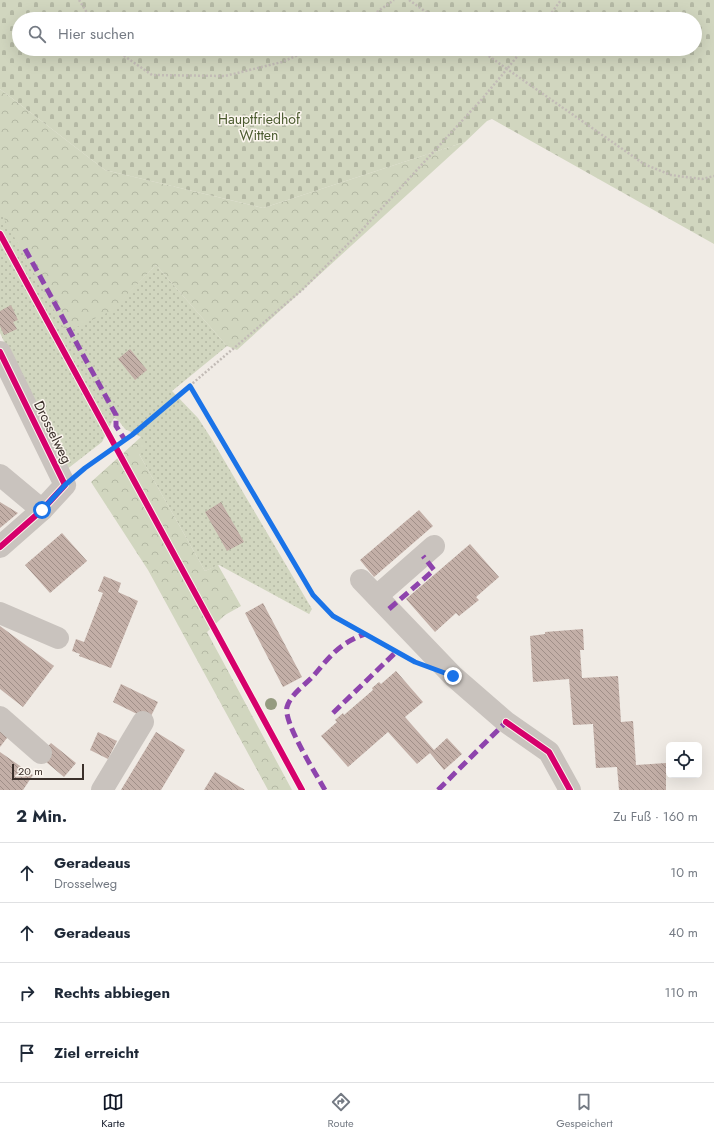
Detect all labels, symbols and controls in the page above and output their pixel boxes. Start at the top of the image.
search box [12,12,702,56]
icon: search [26,23,48,45]
text: Hier suchen [58,23,135,45]
park label: Hauptfriedhof Witten [218,109,301,145]
street label: Drosselweg [29,397,77,467]
route start [33,501,51,519]
route end [444,667,462,685]
map controls [666,742,702,778]
button: locate [666,742,702,778]
scale bar [12,762,84,781]
text: 20 m [18,763,43,779]
text: 2 Min. [16,804,67,828]
text: Zu Fuß · 160 m [613,807,698,826]
text: Geradeaus [54,852,130,874]
icon: ahead [16,862,38,884]
text: 10 m [670,863,698,882]
text: Drosselweg [54,874,117,893]
icon: ahead [16,922,38,944]
text: Geradeaus [54,922,130,944]
text: 40 m [669,923,698,942]
icon: right [16,982,38,1004]
text: Rechts abbiegen [54,982,170,1004]
text: 110 m [664,983,698,1002]
icon: arrive [16,1042,38,1064]
text: Ziel erreicht [54,1042,139,1064]
tab: Karte [101,1091,125,1131]
tab: Route [327,1091,354,1131]
tab: Gespeichert [556,1091,613,1131]

